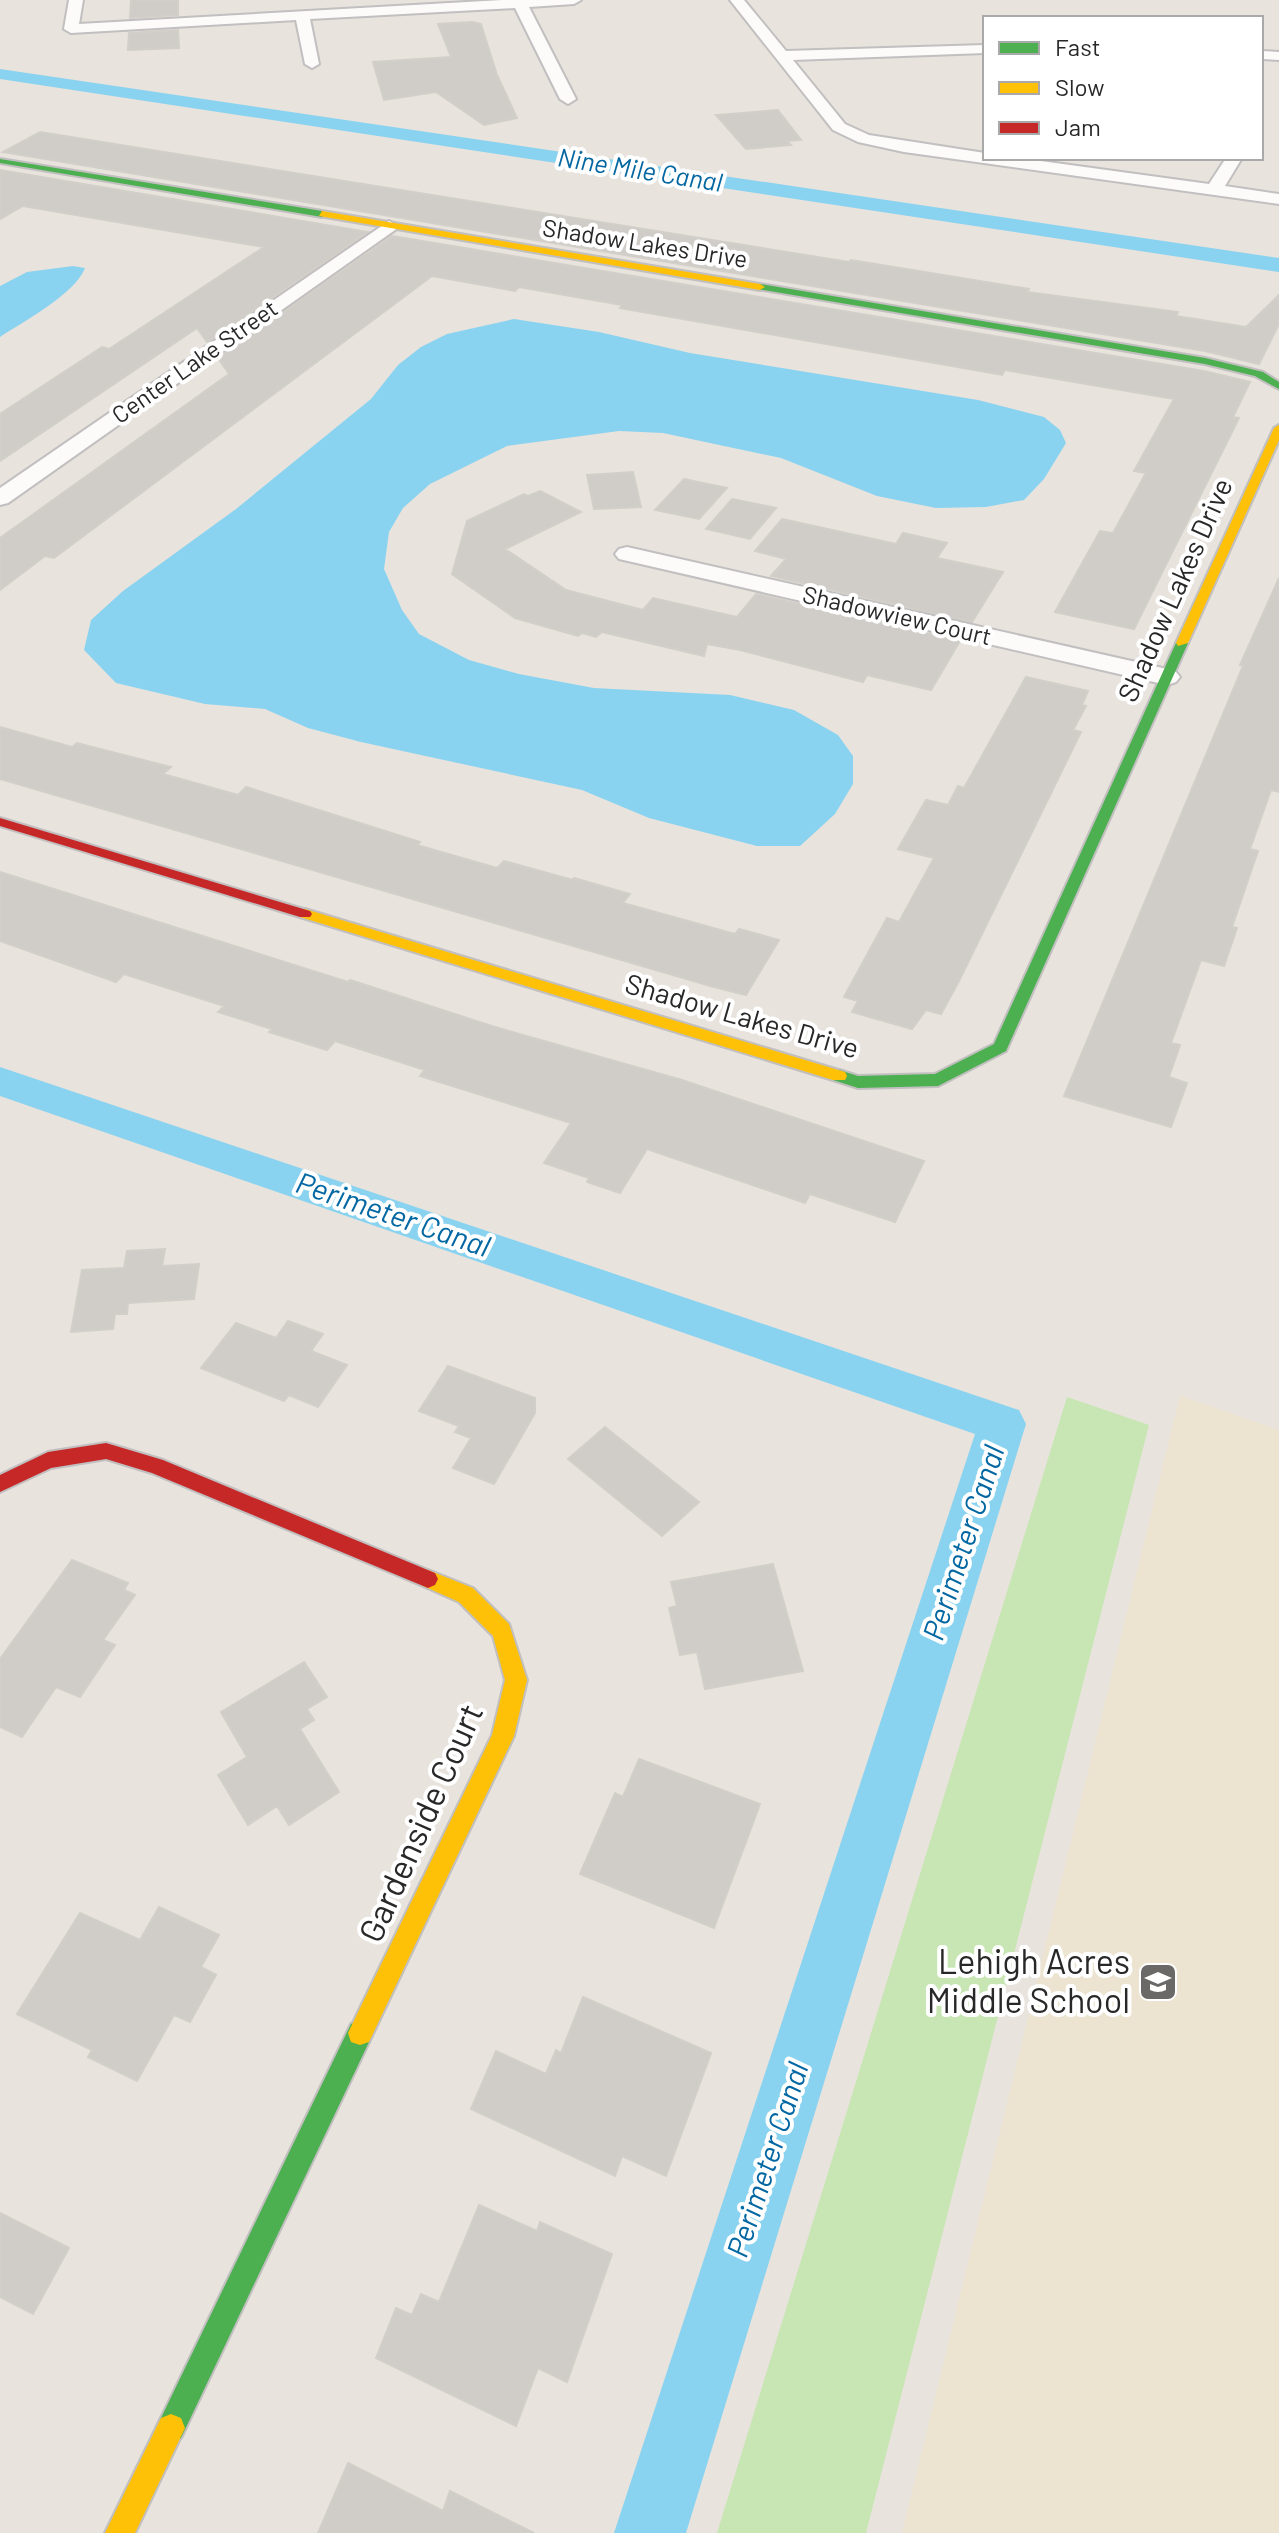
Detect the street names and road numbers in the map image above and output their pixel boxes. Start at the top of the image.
street label: Shadow Lakes Drive [541,212,750,273]
street label: Center Lake Street [106,293,283,429]
street label: Shadow Lakes Drive [1109,472,1239,707]
street label: Shadowview Court [800,579,994,650]
street label: Shadow Lakes Drive [622,965,863,1065]
street label: Gardenside Court [349,1697,490,1948]

